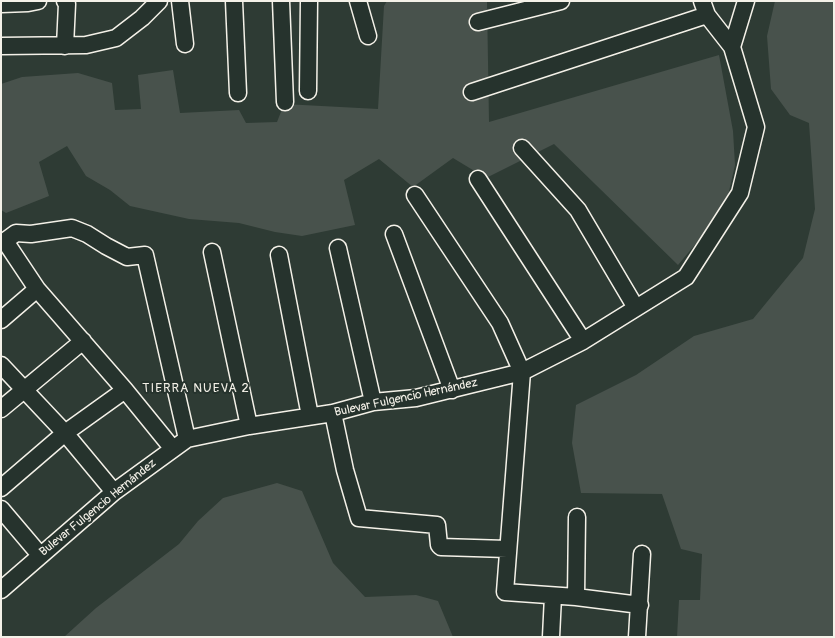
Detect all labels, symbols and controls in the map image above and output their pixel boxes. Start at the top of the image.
street label: Bulevar Fulgencio Hernández [333,376,479,420]
district label: TIERRA NUEVA 2 [142,381,250,397]
street label: Bulevar Fulgencio Hernández [37,456,159,560]

